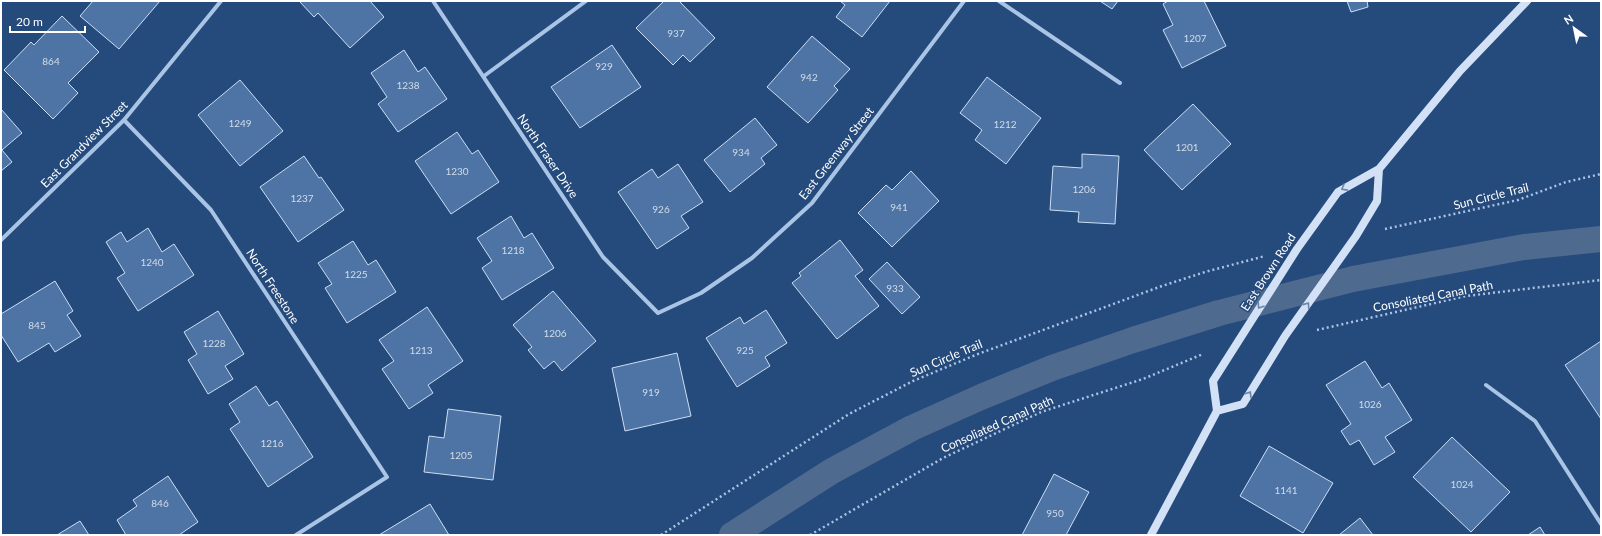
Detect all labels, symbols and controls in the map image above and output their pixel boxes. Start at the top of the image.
scale bar [10,8,85,34]
north arrow [1554,8,1594,48]
text: N [1561,11,1575,27]
text: 20 m [16,14,43,29]
house number: 937 [667,27,685,39]
house number: 1207 [1183,32,1207,44]
house number: 864 [42,55,60,67]
house number: 929 [595,60,613,72]
house number: 942 [800,71,818,83]
house number: 1238 [396,79,420,91]
street label: East Grandview Street [37,97,131,191]
street label: East Greenway Street [795,103,877,202]
street label: North Fraser Drive [514,111,582,201]
house number: 1249 [228,117,252,129]
house number: 1212 [993,118,1017,130]
house number: 1201 [1175,141,1199,153]
house number: 934 [732,146,750,158]
house number: 1230 [445,165,469,177]
street label: Sun Circle Trail [1452,179,1530,213]
house number: 1206 [1072,183,1096,195]
one-way arrow [1341,183,1348,191]
house number: 1237 [290,192,314,204]
house number: 941 [890,201,908,213]
house number: 926 [652,203,670,215]
street label: East Brown Road [1237,230,1299,314]
house number: 1218 [501,244,525,256]
street label: North Freestone [243,246,303,326]
house number: 1240 [140,256,164,268]
house number: 1225 [344,268,368,280]
street label: Consoliated Canal Path [1372,277,1494,315]
house number: 933 [886,282,904,294]
one-way arrow [1258,302,1265,309]
one-way arrow [1302,302,1309,309]
house number: 845 [28,319,46,331]
house number: 1206 [543,327,567,339]
street label: Sun Circle Trail [908,336,984,380]
house number: 1228 [202,337,226,349]
house number: 1213 [409,344,433,356]
house number: 925 [736,344,754,356]
house number: 919 [642,386,660,398]
one-way arrow [1245,391,1252,398]
street label: Consoliated Canal Path [938,392,1056,456]
house number: 1026 [1358,398,1382,410]
house number: 1216 [260,437,284,449]
house number: 1205 [449,449,473,461]
house number: 1024 [1450,478,1474,490]
house number: 1141 [1274,484,1298,496]
house number: 846 [151,497,169,509]
house number: 950 [1046,507,1064,519]

